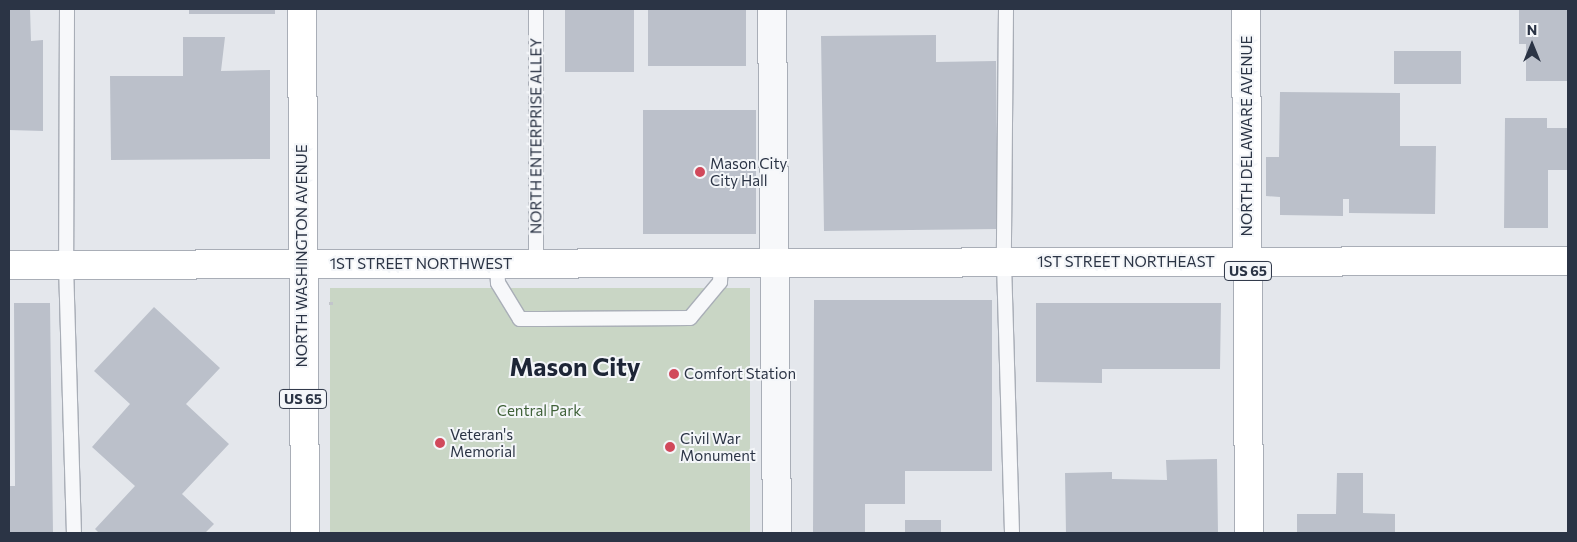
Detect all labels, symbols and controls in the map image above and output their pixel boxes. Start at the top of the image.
north arrow [1507,20,1557,70]
text: N [1527,21,1537,38]
street label: NORTH DELAWARE AVENUE [1238,36,1256,236]
street label: NORTH ENTERPRISE ALLEY [527,38,545,234]
street label: NORTH WASHINGTON AVENUE [293,144,311,368]
place label: Mason City City Hall [710,154,787,189]
marker: Mason City City Hall [694,166,706,178]
street label: 1ST STREET NORTHEAST [1037,253,1215,271]
street label: 1ST STREET NORTHWEST [330,255,512,273]
road number: US 65 [1223,260,1273,282]
district label: Mason City [509,351,641,381]
place label: Comfort Station [684,365,796,383]
marker: Comfort Station [668,368,680,380]
road number: US 65 [278,388,328,410]
park label: Central Park [497,402,581,420]
place label: Veteran's Memorial [450,425,516,460]
place label: Civil War Monument [680,429,756,464]
marker: Veteran's Memorial [434,437,446,449]
marker: Civil War Monument [664,441,676,453]

